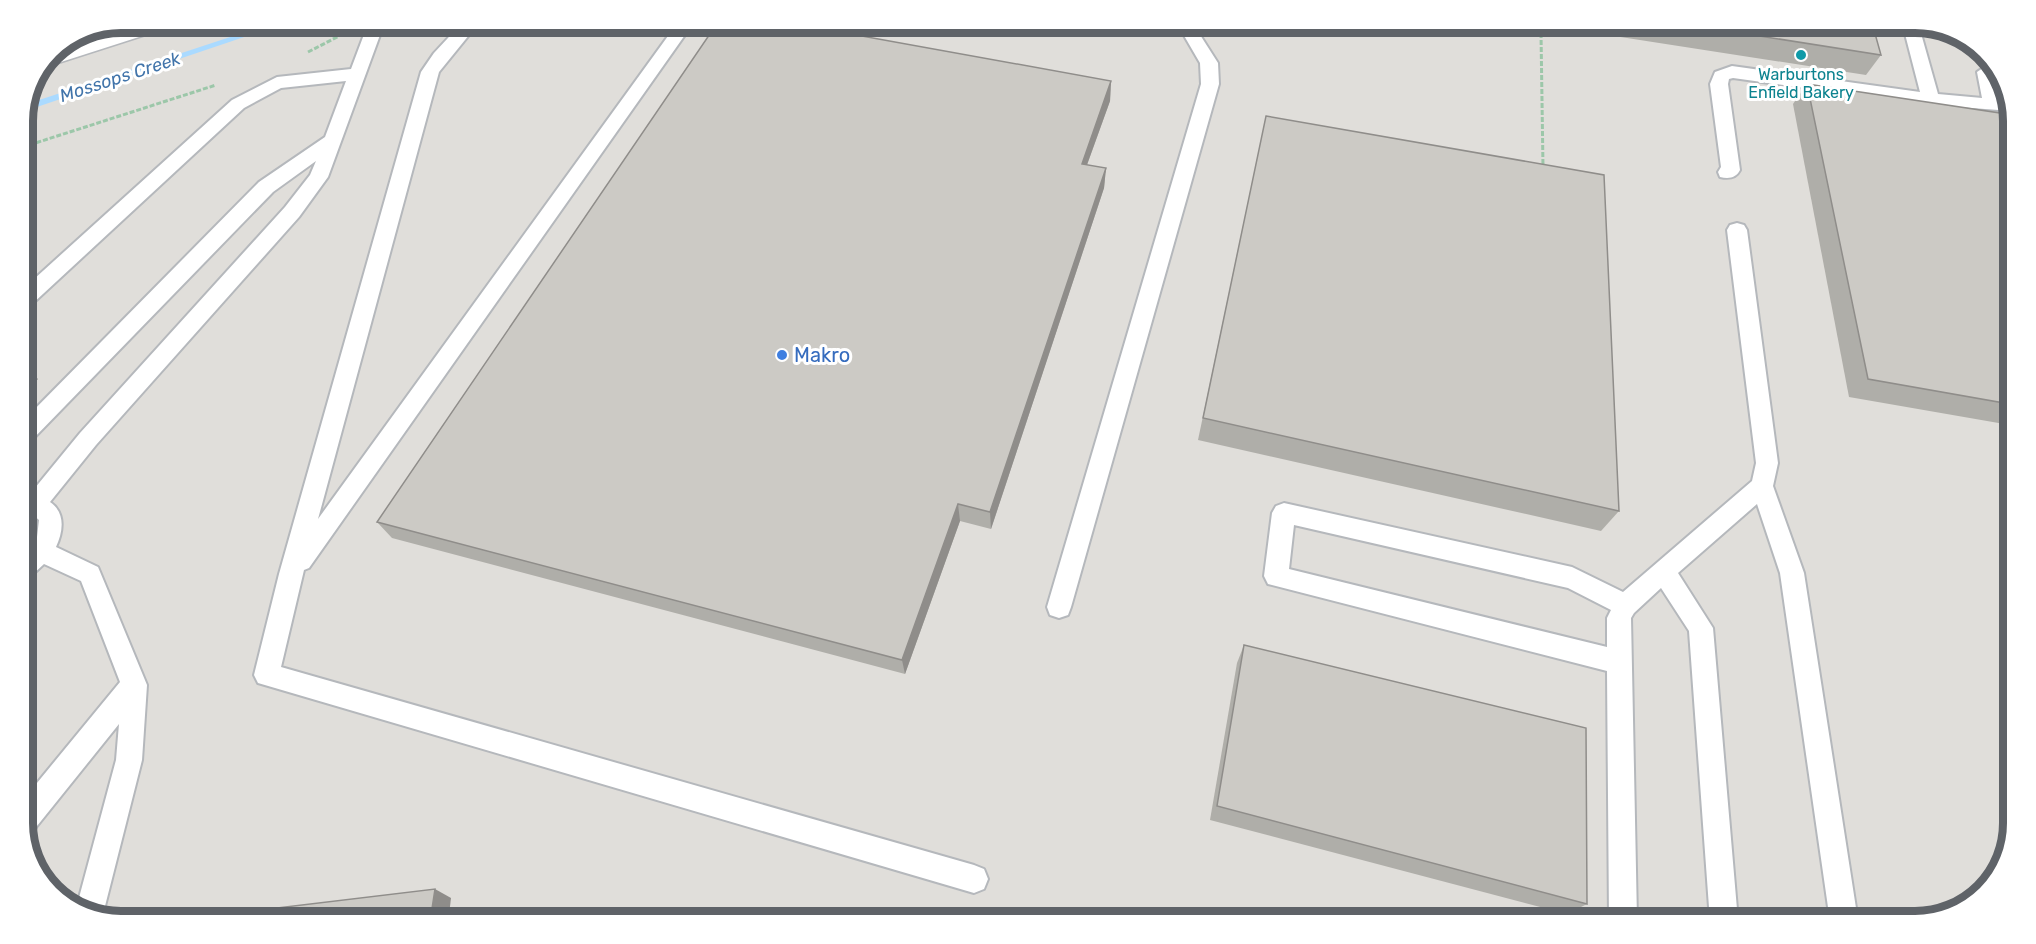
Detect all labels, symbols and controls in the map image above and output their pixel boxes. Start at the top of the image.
water label: Mossops Creek [57,47,184,107]
marker: Warburtons Enfield Bakery [1794,48,1808,62]
place label: Warburtons Enfield Bakery [1748,65,1854,102]
place label: Makro [794,343,850,367]
marker: Makro [775,348,789,362]

